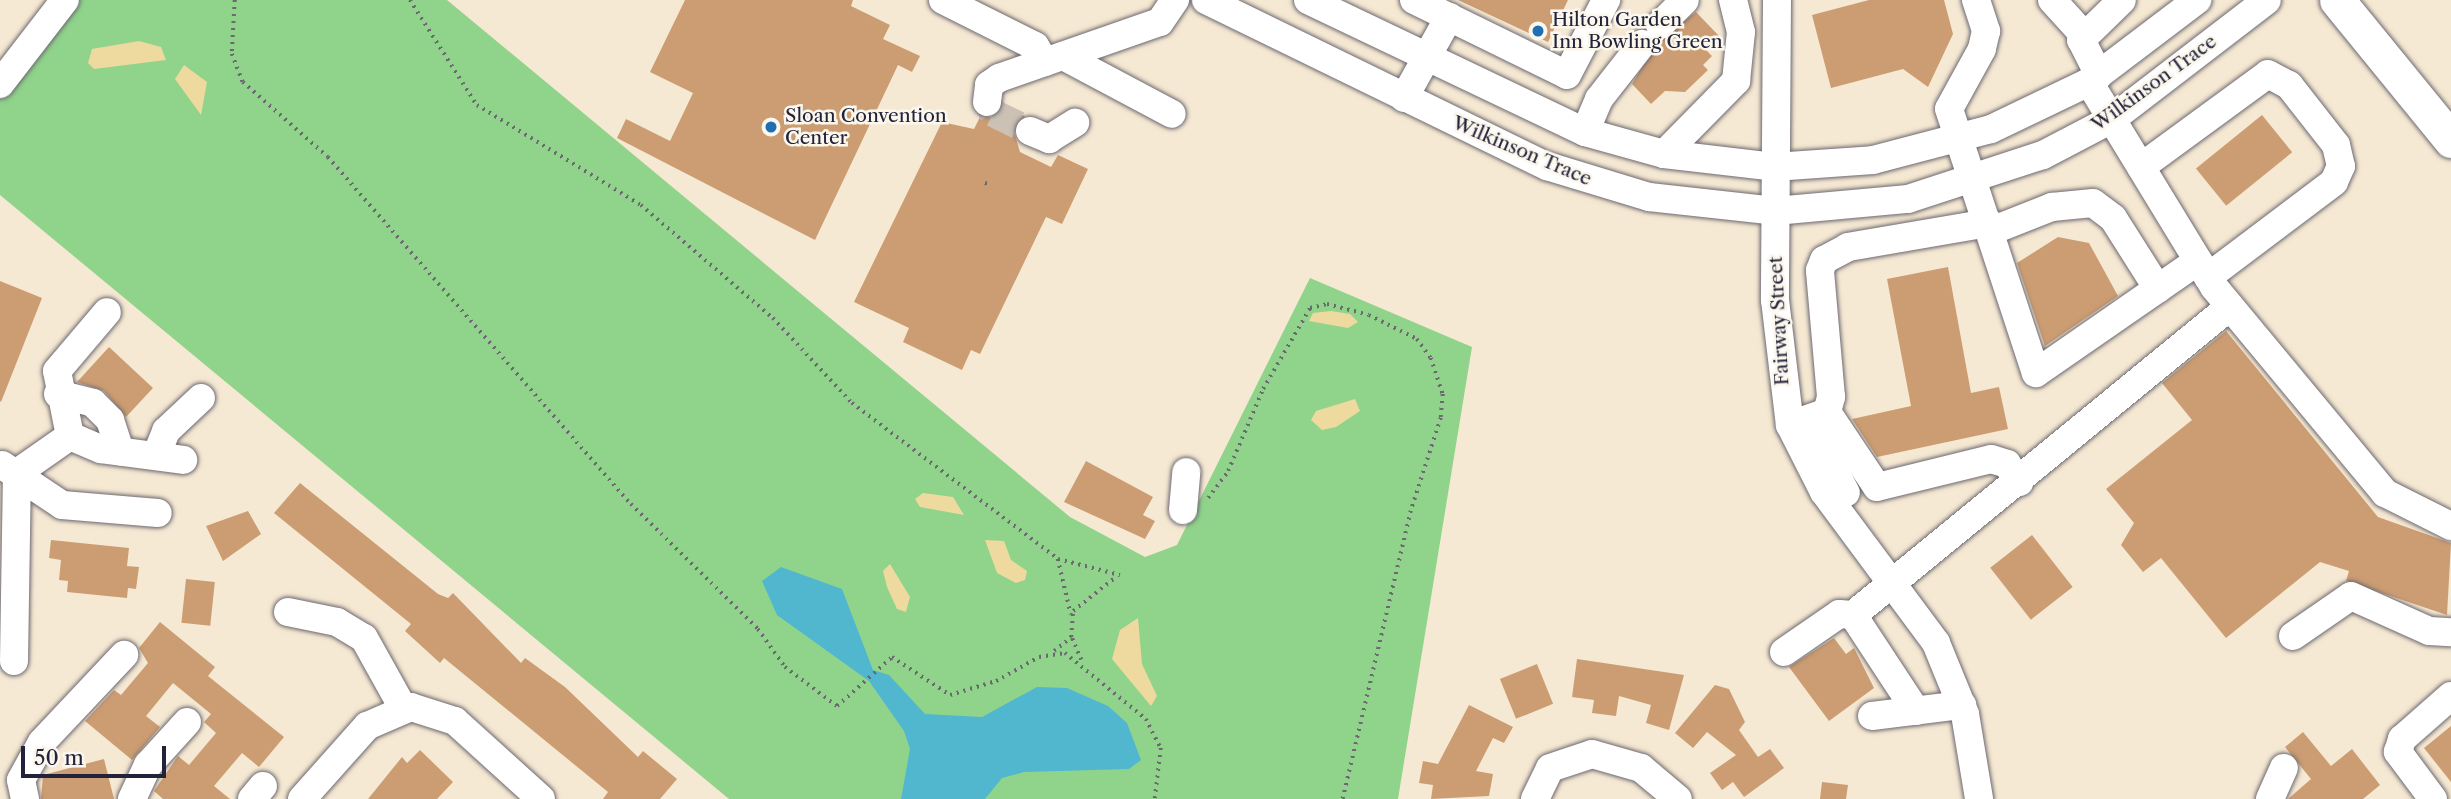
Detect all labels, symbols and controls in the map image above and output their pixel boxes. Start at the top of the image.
place label: Hilton Garden Inn Bowling Green [1552,9,1723,53]
marker: Hilton Garden Inn Bowling Green [1530,23,1546,39]
street label: Wilkinson Trace [2087,30,2221,136]
place label: Sloan Convention Center [785,105,947,149]
street label: Wilkinson Trace [1449,111,1595,191]
marker: Sloan Convention Center [763,119,779,135]
street label: Fairway Street [1764,256,1794,386]
scale bar [24,732,170,776]
text: 50 m [34,745,84,770]

